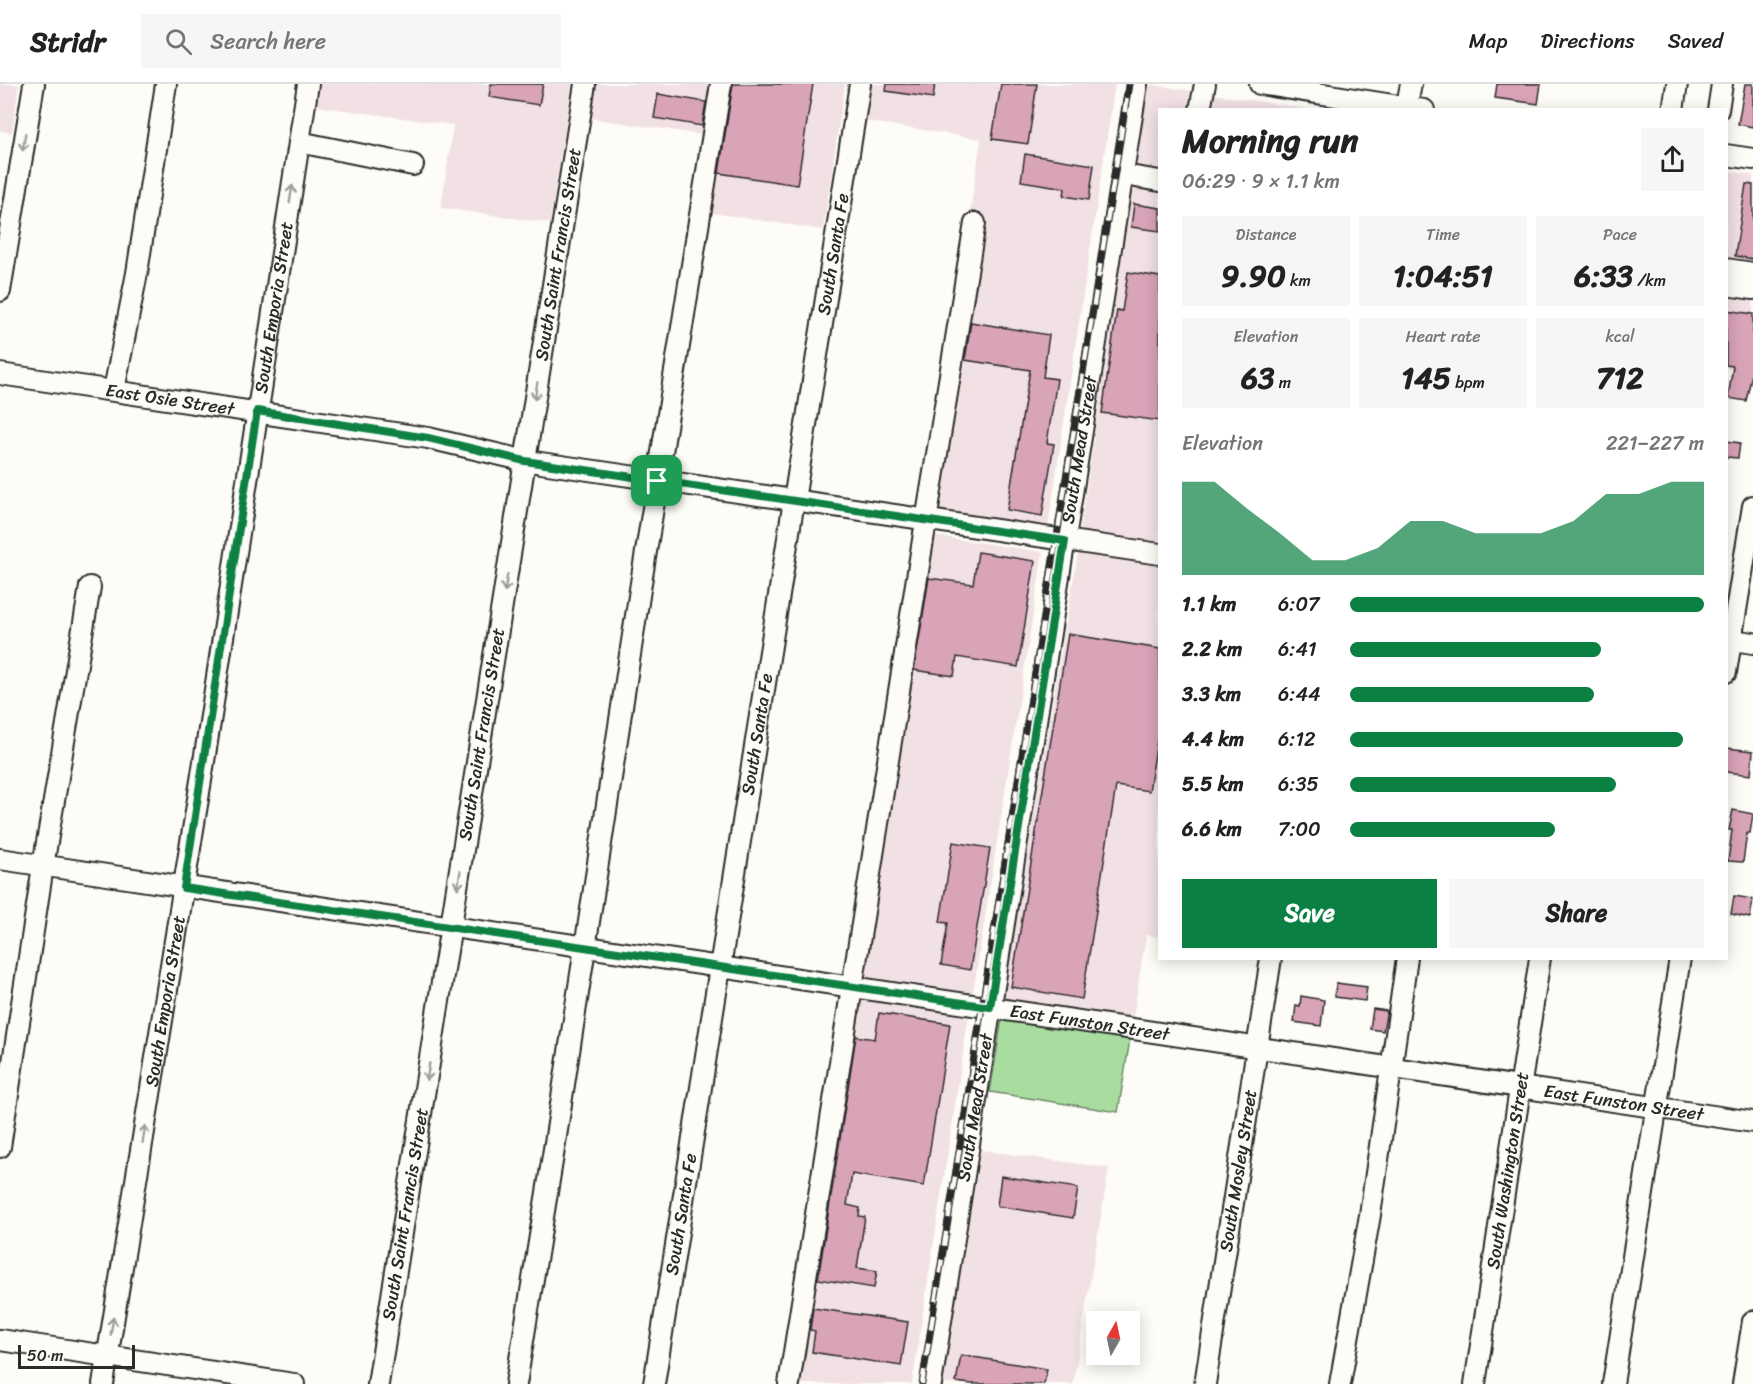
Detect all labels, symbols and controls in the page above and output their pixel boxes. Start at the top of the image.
search box [141,14,561,68]
text: Stridr [30,17,105,66]
text: Search here [210,22,326,61]
text: Map [1469,22,1507,60]
text: Directions [1540,22,1635,60]
text: Saved [1668,22,1723,60]
icon: search [162,25,195,58]
text: Morning run [1182,112,1358,170]
button: share [1641,128,1704,191]
one-way arrow [19,131,30,151]
street label: South Saint Francis Street [525,145,591,363]
text: 06:29 · 9 × 1.1 km [1182,164,1340,199]
one-way arrow [286,185,297,205]
street label: South Santa Fe [808,191,858,317]
street label: South Emporia Street [245,219,303,395]
text: Distance [1236,220,1296,249]
text: Time [1426,220,1460,249]
text: Pace [1603,220,1637,249]
text: 9.90 [1221,249,1286,303]
text: 1:04:51 [1393,249,1493,303]
text: 6:33 [1574,249,1633,303]
text: km [1286,266,1311,295]
text: /km [1633,266,1666,295]
text: Elevation [1234,322,1298,351]
text: Heart rate [1405,322,1481,351]
text: kcal [1605,322,1635,351]
text: 63 [1241,351,1275,405]
text: 145 [1401,351,1451,405]
text: 712 [1596,351,1644,405]
text: m [1275,368,1291,397]
text: bpm [1451,368,1485,397]
street label: South Mead Street [1052,373,1107,526]
street label: East Osie Street [104,374,237,425]
one-way arrow [531,380,542,400]
text: Elevation [1182,426,1263,461]
text: 221–227 m [1606,426,1704,461]
pin [631,455,682,506]
icon: arrive [640,464,673,497]
one-way arrow [500,573,511,593]
text: 1.1 km [1182,587,1236,622]
text: 6:07 [1278,587,1319,622]
street label: South Saint Francis Street [449,625,514,843]
text: 2.2 km [1182,632,1242,667]
text: 6:41 [1278,632,1316,667]
street label: South Santa Fe [732,671,782,797]
text: 3.3 km [1182,677,1241,712]
text: 6:44 [1278,677,1320,712]
text: 4.4 km [1182,722,1244,757]
text: 6:12 [1278,722,1316,757]
text: 5.5 km [1182,767,1244,802]
text: 6:35 [1278,767,1319,802]
text: 6.6 km [1182,812,1242,847]
text: 7:00 [1278,812,1321,847]
one-way arrow [453,869,464,889]
button: Save [1182,879,1437,948]
button: Share [1449,879,1704,948]
street label: South Emporia Street [136,913,195,1089]
street label: East Funston Street [1008,995,1173,1050]
street label: South Mead Street [947,1030,1002,1184]
one-way arrow [422,1062,433,1081]
street label: South Washington Street [1477,1070,1538,1271]
street label: East Funston Street [1542,1075,1707,1131]
street label: South Mosley Street [1210,1087,1266,1254]
street label: South Saint Francis Street [372,1105,438,1323]
one-way arrow [138,1124,149,1144]
street label: South Santa Fe [655,1151,706,1277]
north arrow [1086,1311,1140,1365]
map controls [1086,1311,1140,1365]
one-way arrow [107,1317,118,1337]
text: 50 m [27,1341,63,1370]
scale bar [18,1342,135,1370]

